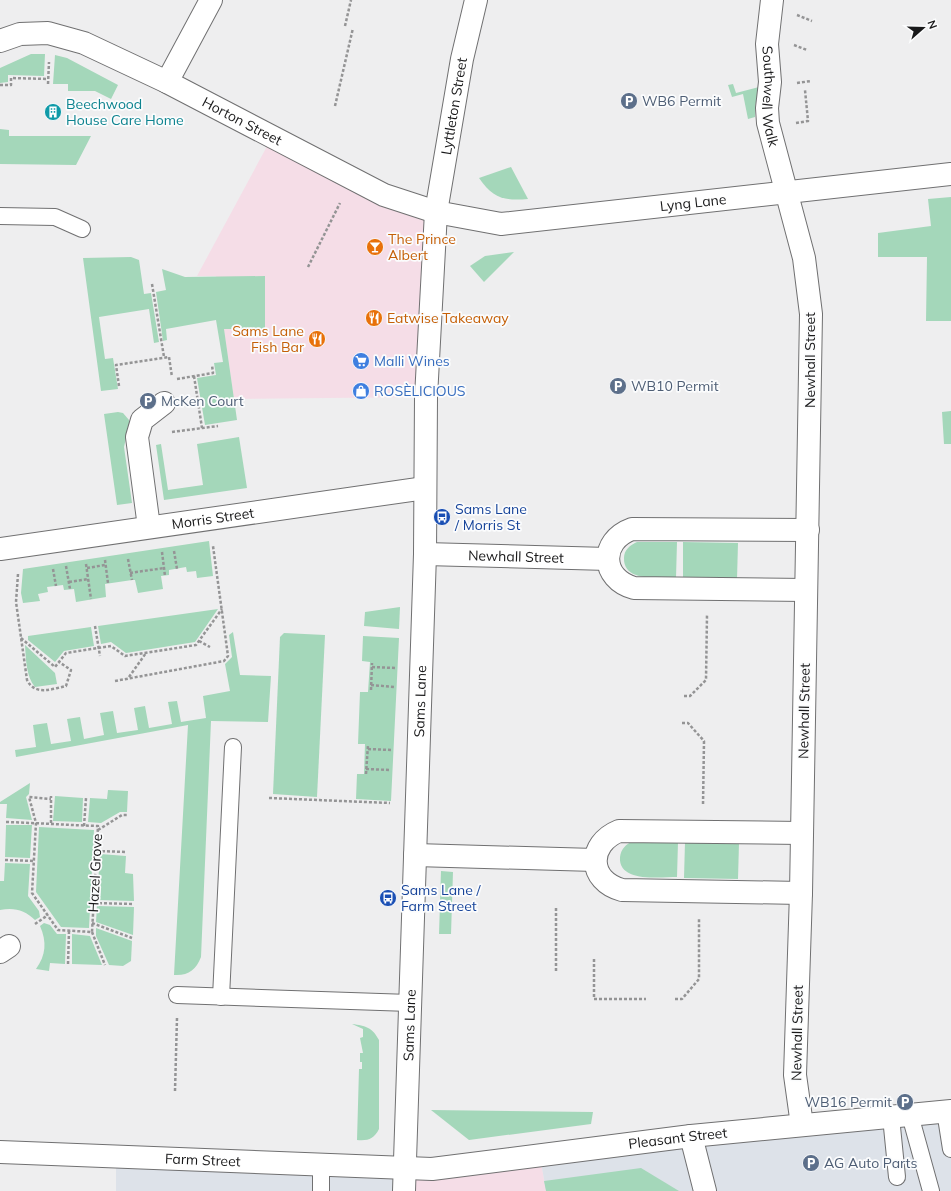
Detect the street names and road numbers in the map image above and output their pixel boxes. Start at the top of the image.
street label: Southwell Walk [758,45,783,149]
street label: Lyttleton Street [437,56,471,156]
street label: Horton Street [199,93,285,149]
street label: Lyng Lane [659,190,727,215]
street label: Newhall Street [801,312,819,408]
street label: Morris Street [171,504,255,533]
street label: Newhall Street [468,546,564,567]
street label: Newhall Street [794,663,814,759]
street label: Sams Lane [410,665,430,738]
street label: Hazel Grove [84,833,106,913]
street label: Newhall Street [787,985,807,1081]
street label: Sams Lane [399,989,420,1061]
street label: Pleasant Street [627,1124,728,1153]
street label: Farm Street [165,1149,241,1170]

